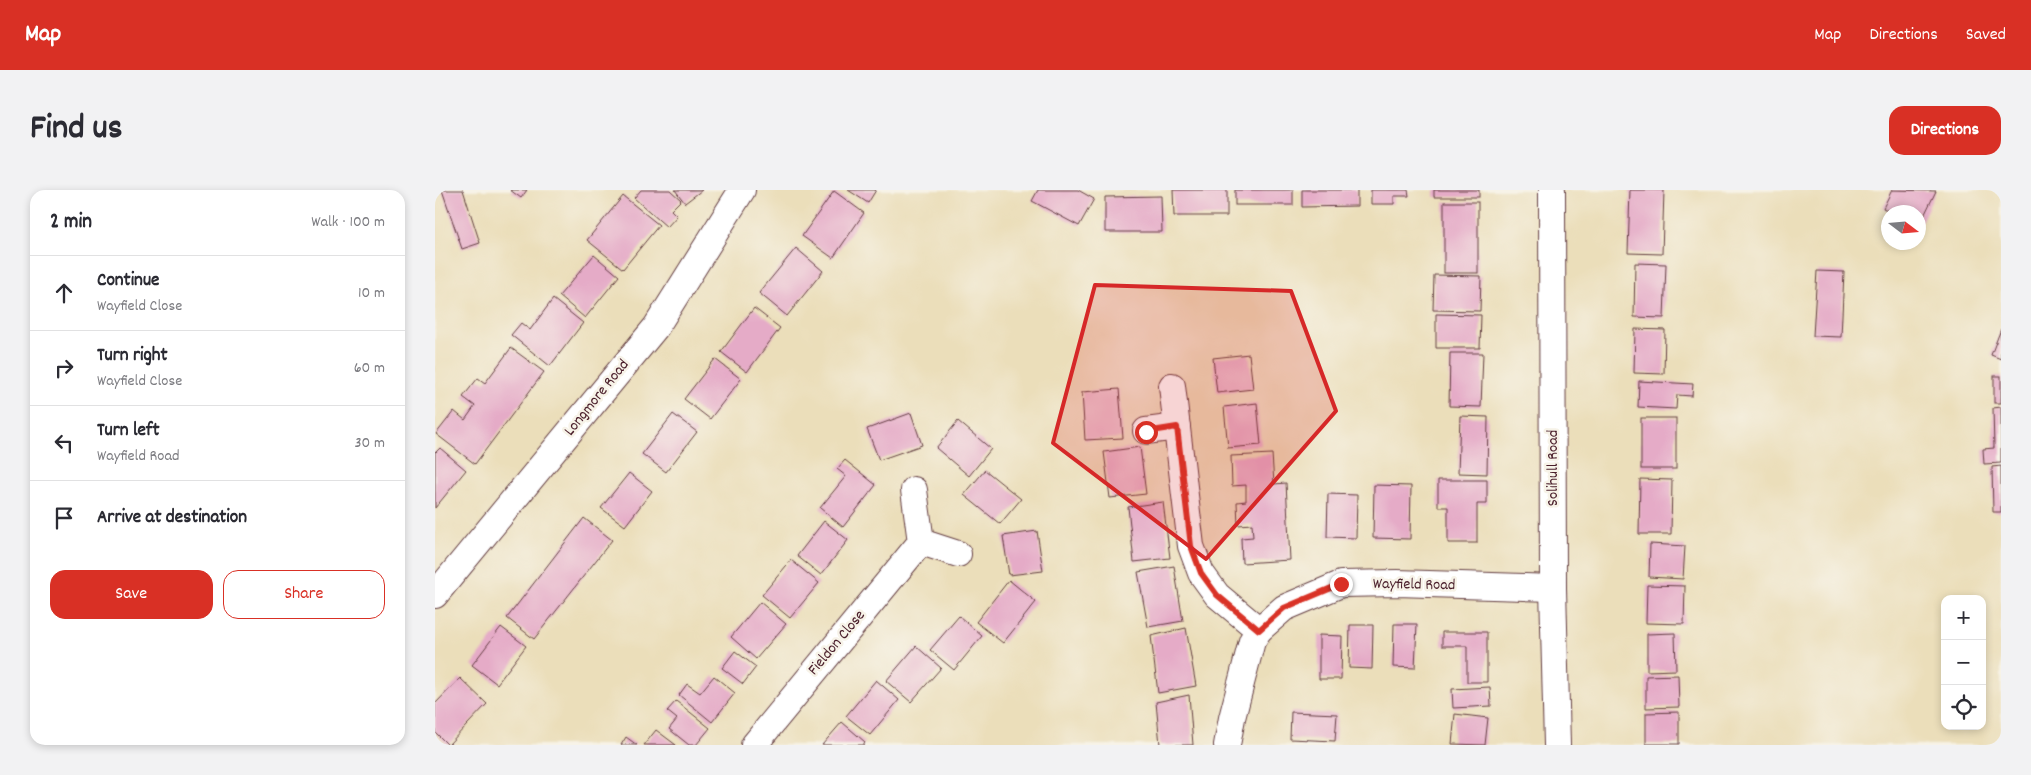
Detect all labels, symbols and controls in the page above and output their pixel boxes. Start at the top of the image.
text: Map [25,18,61,52]
text: Map [1814,23,1841,48]
text: Directions [1869,23,1938,48]
text: Saved [1966,23,2006,48]
text: Find us [30,105,122,155]
button: Directions [1889,106,2001,155]
north arrow [1881,205,1926,250]
text: 2 min [50,208,92,238]
text: Walk · 100 m [311,211,385,234]
text: Continue [97,268,159,295]
icon: ahead [50,279,78,307]
text: 10 m [358,282,385,305]
text: Wayfield Close [97,295,182,318]
text: Turn right [97,343,168,370]
icon: right [50,354,78,382]
street label: Longmore Road [559,355,635,441]
text: 60 m [354,357,385,380]
text: Wayfield Close [97,370,182,393]
text: Turn left [97,418,160,445]
route start [1135,421,1158,444]
icon: left [50,429,78,457]
street label: Solihull Road [1542,430,1565,506]
text: 30 m [355,432,385,455]
text: Wayfield Road [97,445,180,468]
icon: arrive [50,504,78,532]
text: Arrive at destination [97,505,247,532]
button: Save [50,570,213,619]
button: Share [223,570,385,619]
route end [1330,573,1353,596]
street label: Wayfield Road [1373,573,1455,597]
map controls [1941,595,1986,730]
button: + [1941,595,1986,640]
street label: Fieldon Close [803,605,871,681]
button: − [1941,640,1986,685]
button: locate [1941,685,1986,730]

